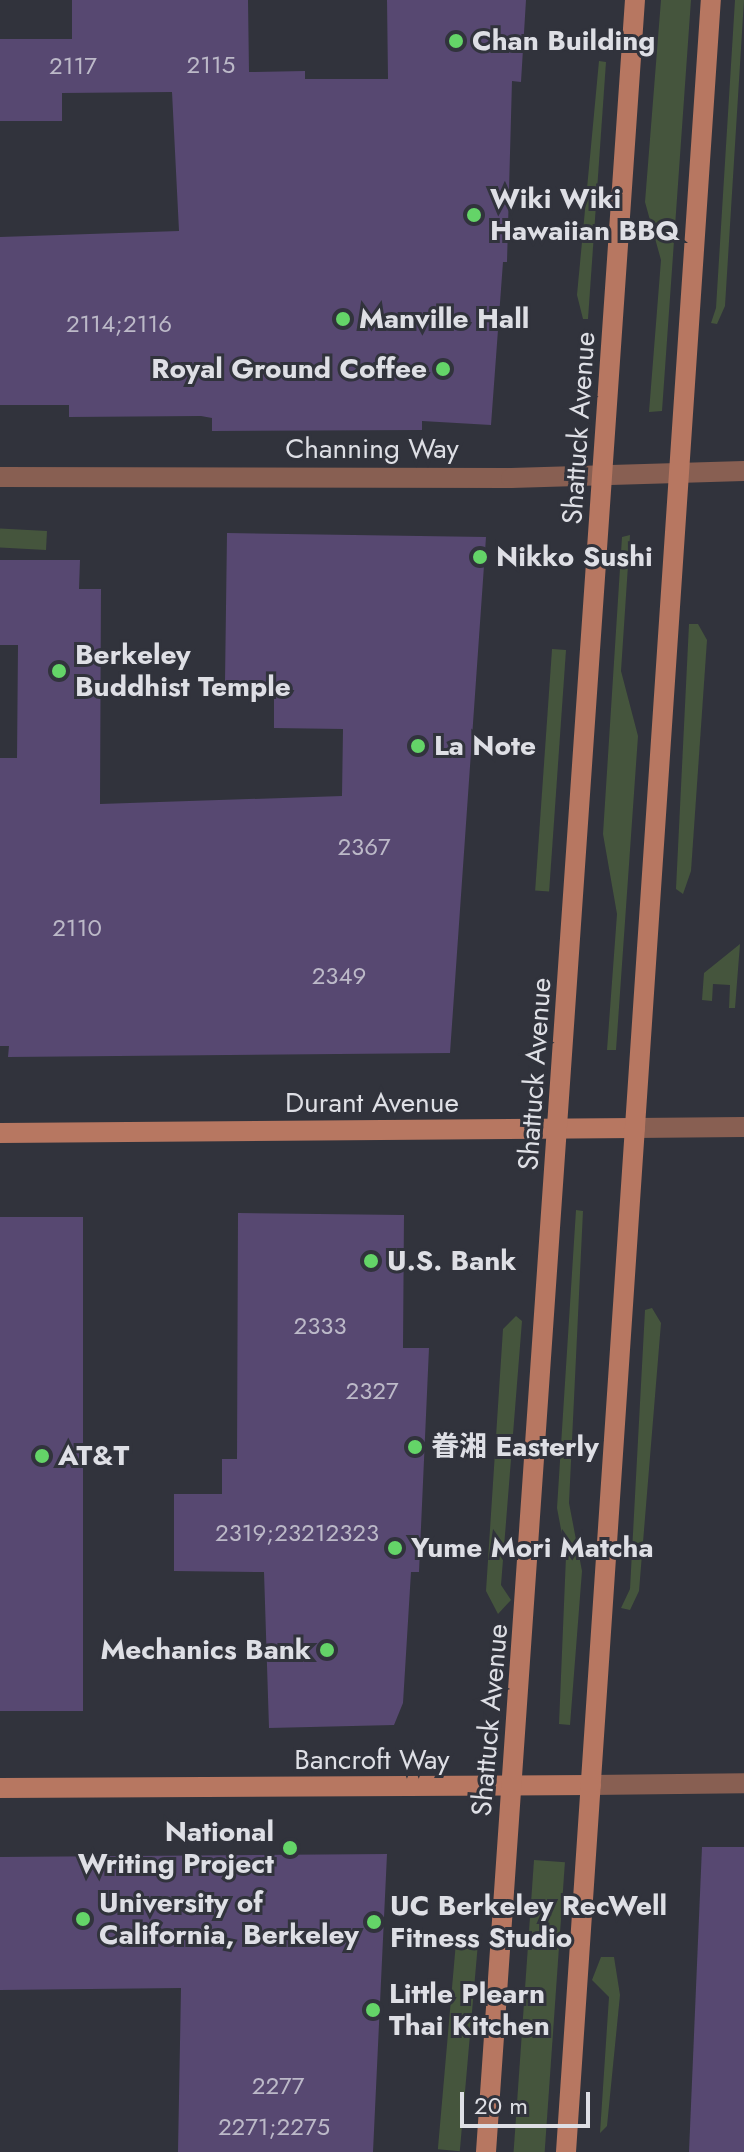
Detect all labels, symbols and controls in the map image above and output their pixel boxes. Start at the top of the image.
place label: Chan Building [472,24,655,58]
marker: Chan Building [447,32,465,50]
house number: 2115 [187,51,235,79]
house number: 2117 [49,52,97,80]
place label: Wiki Wiki Hawaiian BBQ [490,182,680,248]
marker: Wiki Wiki Hawaiian BBQ [465,206,483,224]
place label: Manville Hall [359,302,529,336]
house number: 2114;2116 [66,310,172,338]
marker: Manville Hall [334,310,352,328]
street label: Shattuck Avenue [556,331,602,525]
place label: Royal Ground Coffee [151,352,427,386]
marker: Royal Ground Coffee [434,360,452,378]
street label: Channing Way [285,432,459,466]
place label: Nikko Sushi [496,540,653,574]
marker: Nikko Sushi [471,548,489,566]
place label: Berkeley Buddhist Temple [75,638,291,704]
marker: Berkeley Buddhist Temple [50,662,68,680]
place label: La Note [434,729,536,763]
marker: La Note [409,737,427,755]
house number: 2367 [337,833,391,861]
house number: 2110 [52,914,102,942]
house number: 2349 [312,962,366,990]
street label: Shattuck Avenue [512,977,558,1171]
street label: Durant Avenue [285,1086,459,1120]
place label: U.S. Bank [387,1244,516,1278]
marker: U.S. Bank [362,1252,380,1270]
house number: 2333 [294,1312,346,1340]
house number: 2327 [345,1377,399,1405]
place label: 眷湘 Easterly [431,1430,599,1464]
marker: 眷湘 Easterly [406,1438,424,1456]
place label: AT&T [58,1439,129,1473]
marker: AT&T [33,1447,51,1465]
house number: 2319;23212323 [215,1519,379,1547]
place label: Yume Mori Matcha [411,1531,654,1565]
marker: Yume Mori Matcha [386,1539,404,1557]
street label: Shattuck Avenue [465,1622,515,1818]
place label: Mechanics Bank [100,1633,311,1667]
marker: Mechanics Bank [318,1641,336,1659]
street label: Bancroft Way [294,1743,450,1777]
place label: National Writing Project [78,1815,274,1881]
marker: National Writing Project [281,1839,299,1857]
place label: University of California, Berkeley [99,1886,359,1952]
place label: UC Berkeley RecWell Fitness Studio [390,1889,667,1955]
marker: University of California, Berkeley [74,1910,92,1928]
marker: UC Berkeley RecWell Fitness Studio [365,1913,383,1931]
place label: Little Plearn Thai Kitchen [389,1977,550,2043]
marker: Little Plearn Thai Kitchen [364,2001,382,2019]
house number: 2277 [252,2072,304,2100]
scale bar [464,2076,594,2126]
text: 20 m [474,2088,528,2123]
house number: 2271;2275 [218,2113,330,2141]

